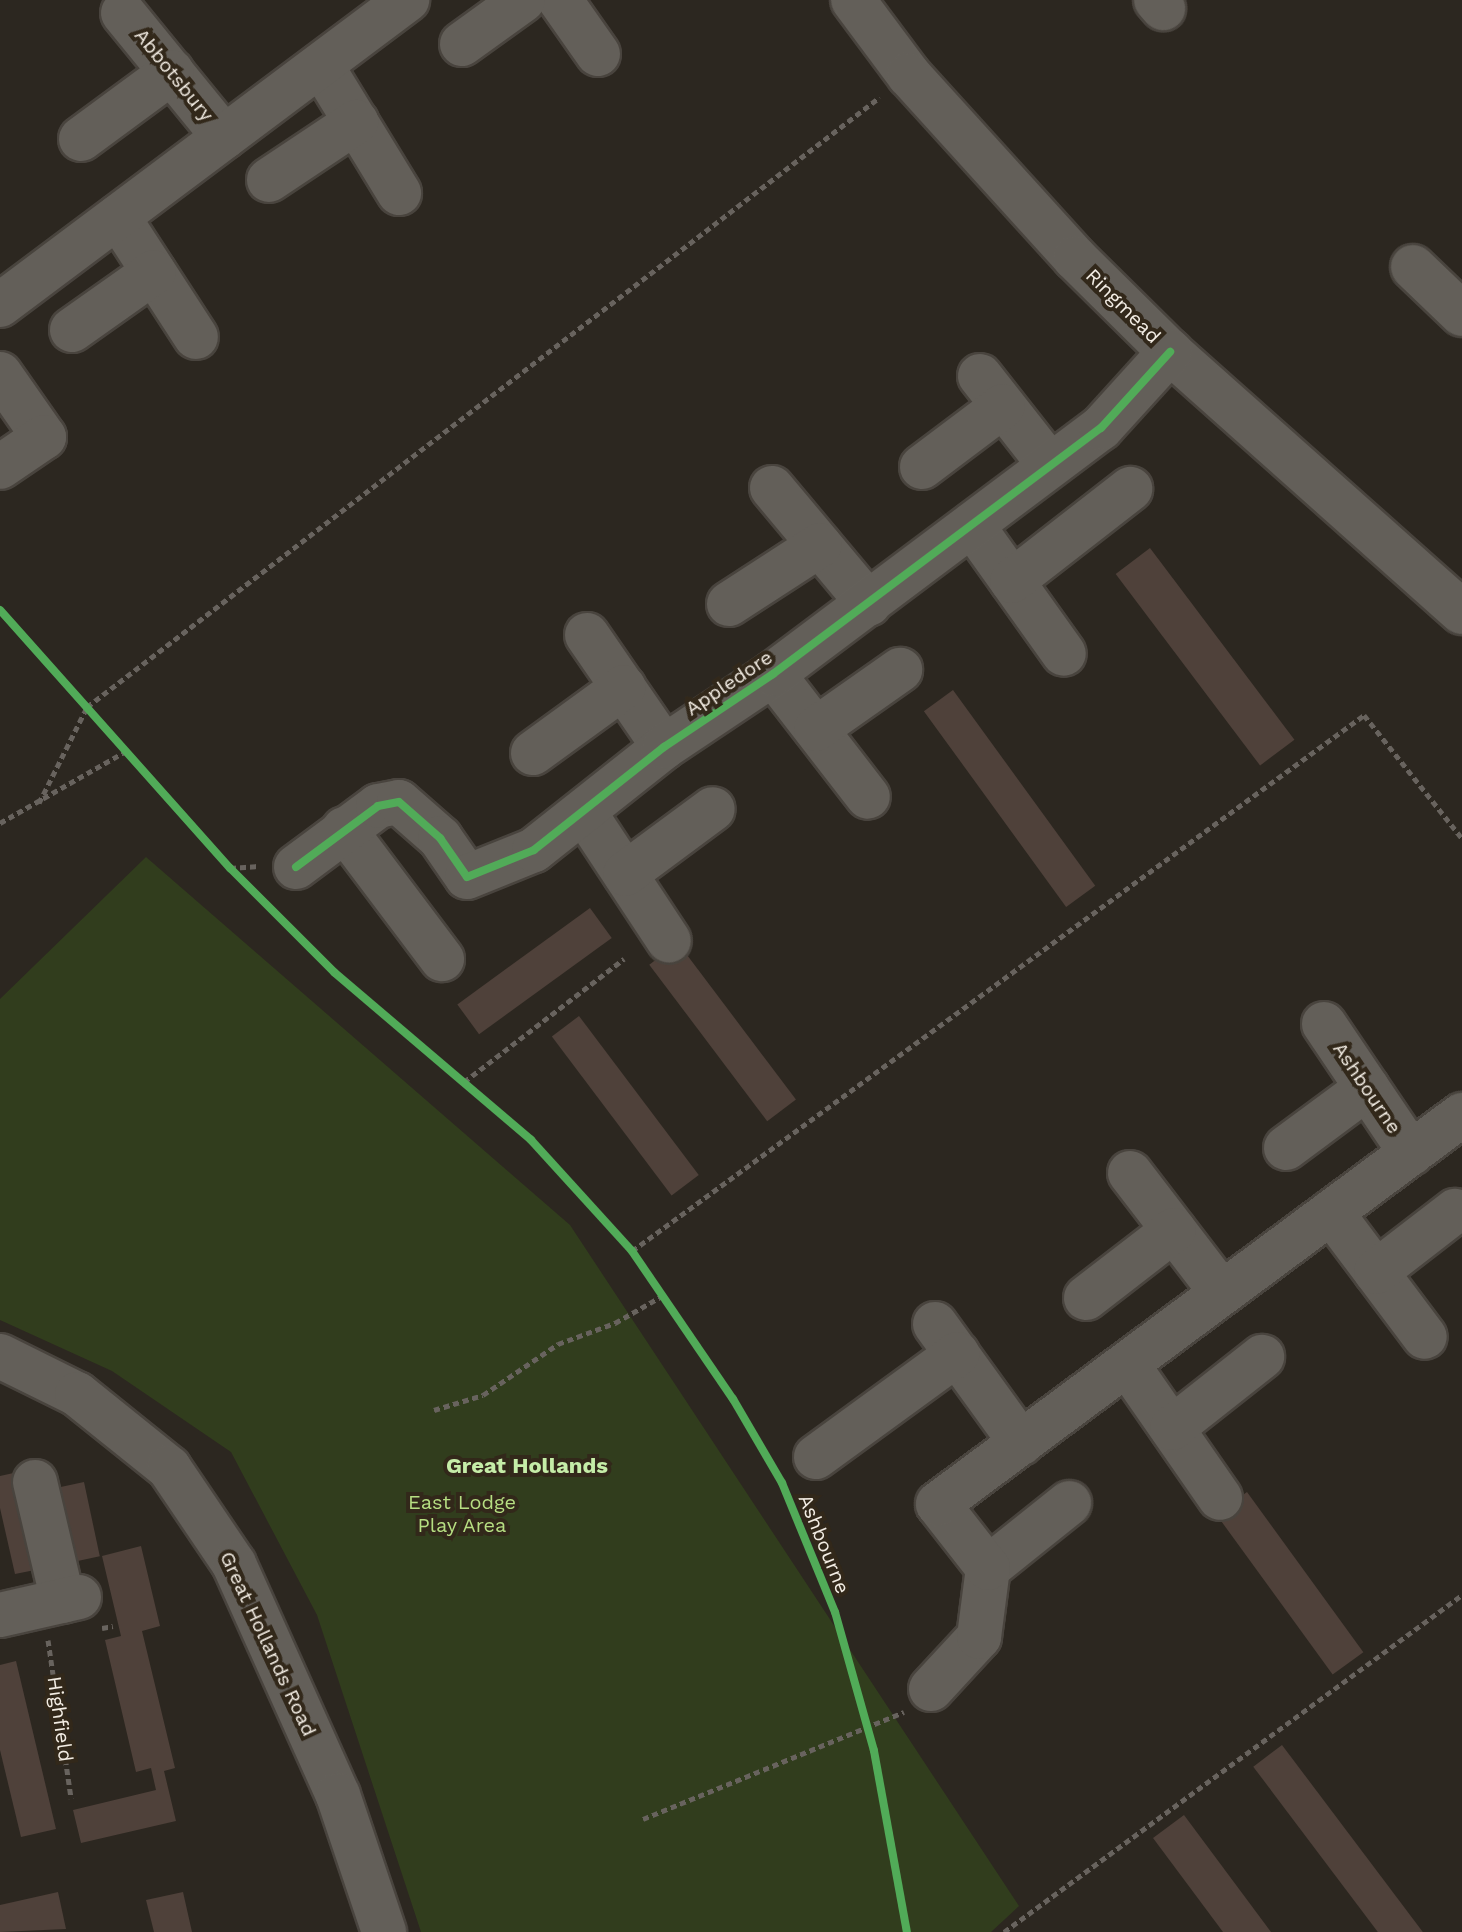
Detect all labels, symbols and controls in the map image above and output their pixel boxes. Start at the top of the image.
street label: Abbotsbury [129,24,219,126]
street label: Ringmead [1081,264,1165,348]
street label: Appledore [681,645,777,721]
street label: Ashbourne [1328,1038,1406,1138]
district label: Great Hollands [446,1453,608,1479]
park label: East Lodge Play Area [408,1491,516,1538]
street label: Ashbourne [793,1491,855,1597]
street label: Great Hollands Road [215,1548,321,1740]
street label: Highfield [42,1675,78,1763]

